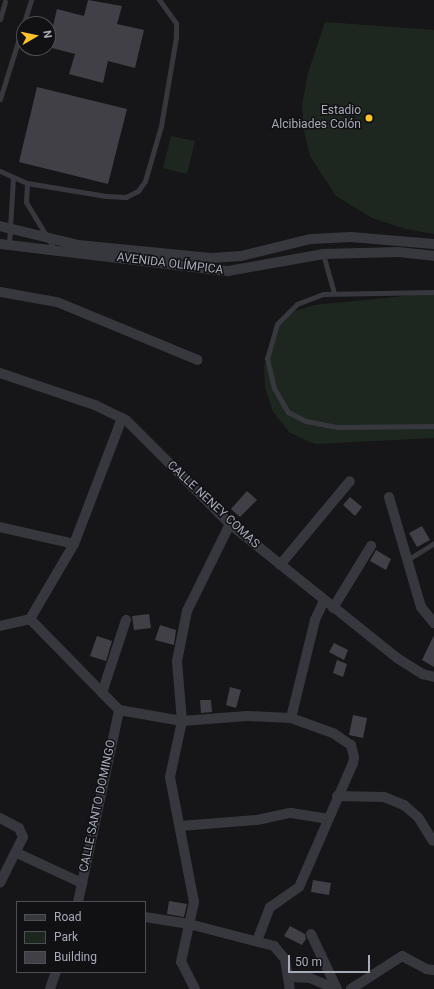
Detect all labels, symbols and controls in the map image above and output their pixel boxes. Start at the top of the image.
north arrow [16,16,56,56]
text: N [40,29,54,39]
place label: Estadio Alcibiades Colón [272,104,361,132]
marker: Estadio Alcibiades Colón [364,113,374,123]
street label: AVENIDA OLÍMPICA [116,250,224,278]
street label: CALLE NENEY COMAS [164,459,262,551]
street label: CALLE SANTO DOMINGO [77,739,119,873]
legend [16,901,146,973]
text: Road [54,910,82,924]
text: Park [54,930,78,944]
scale bar [290,947,372,973]
text: Building [54,950,97,964]
text: 50 m [295,955,322,969]

